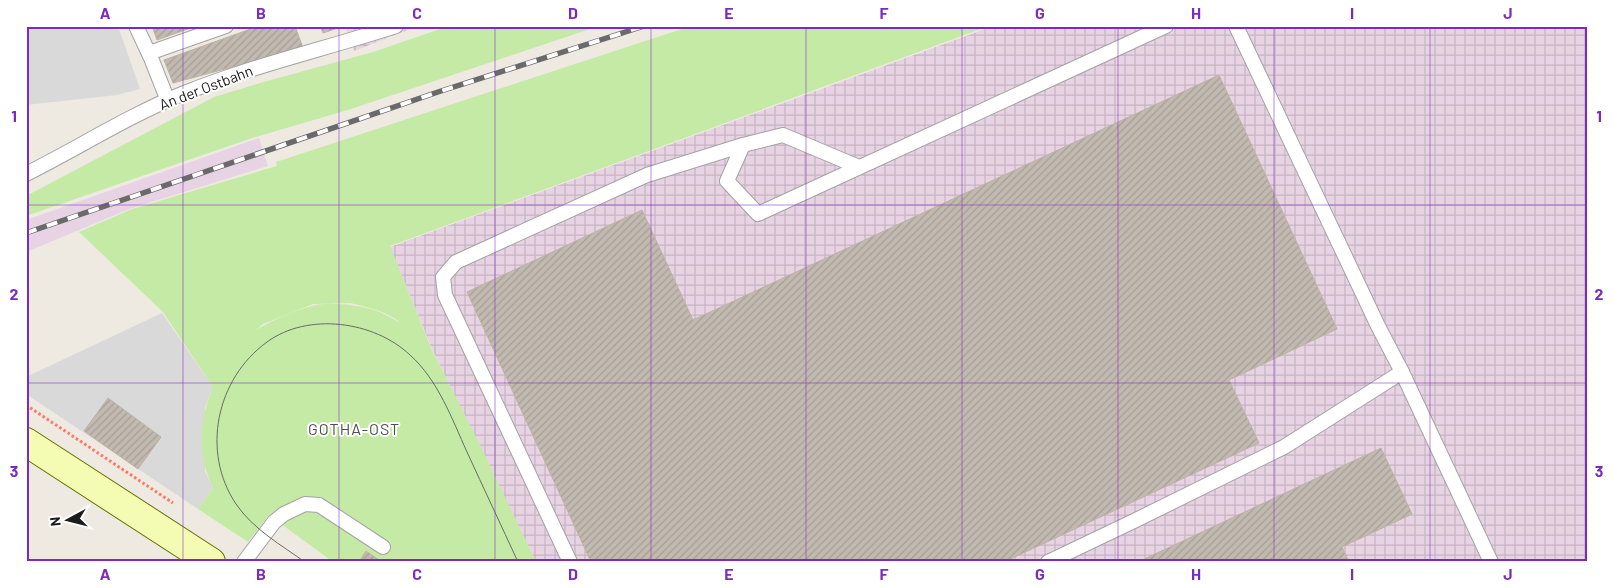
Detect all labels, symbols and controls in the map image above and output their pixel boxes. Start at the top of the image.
text: A [100,3,111,22]
text: B [256,3,266,22]
text: C [412,3,422,22]
text: D [568,3,578,22]
text: E [724,3,734,22]
text: F [880,3,889,22]
text: G [1035,3,1045,22]
text: H [1191,3,1201,22]
text: I [1350,3,1354,22]
text: J [1503,3,1513,22]
street label: An der Ostbahn [156,61,255,113]
text: 1 [11,106,17,125]
text: 1 [1596,106,1602,125]
text: 2 [10,284,19,303]
text: 2 [1595,284,1604,303]
district label: GOTHA-OST [308,419,400,438]
text: 3 [10,461,18,480]
text: 3 [1595,461,1603,480]
north arrow [42,496,92,546]
text: N [46,516,64,527]
text: A [100,564,111,583]
text: B [256,564,266,583]
text: C [412,564,422,583]
text: D [568,564,578,583]
text: E [724,564,734,583]
text: F [880,564,889,583]
text: G [1035,564,1045,583]
text: H [1191,564,1201,583]
text: I [1350,564,1354,583]
text: J [1503,564,1513,583]

